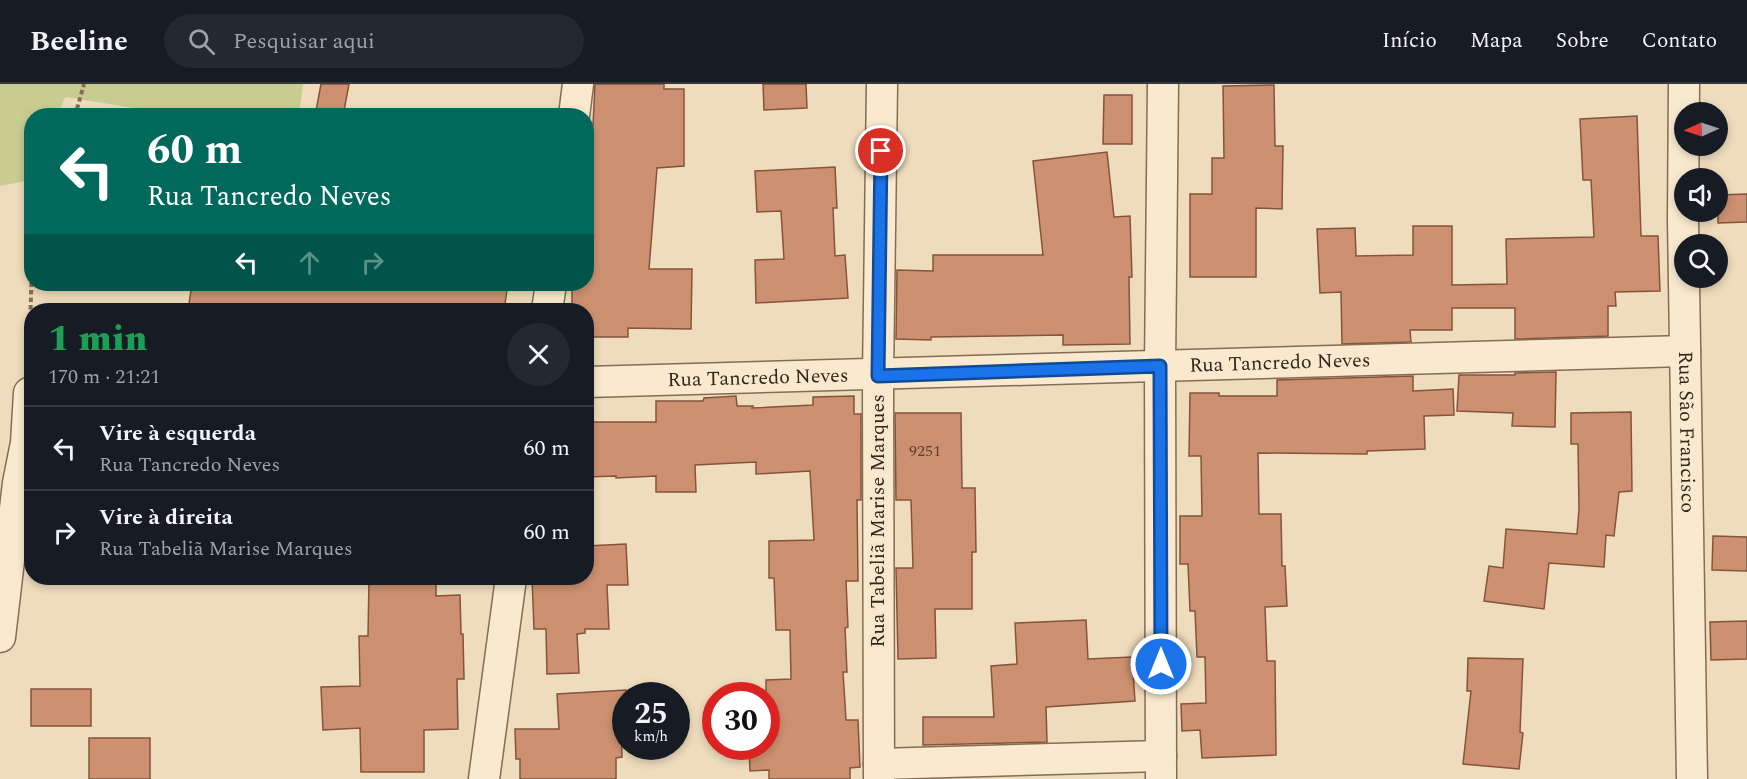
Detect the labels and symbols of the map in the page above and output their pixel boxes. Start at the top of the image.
north arrow [1674,102,1728,156]
pin [855,125,906,176]
street label: Rua Tancredo Neves [1189,345,1371,381]
street label: Rua São Francisco [1670,351,1703,513]
street label: Rua Tancredo Neves [667,361,849,395]
street label: Rua Tabeliã Marise Marques [863,394,893,648]
house number: 9251 [909,439,941,463]
position arrow [1129,632,1193,696]
speed limit sign: 30 [702,682,780,760]

